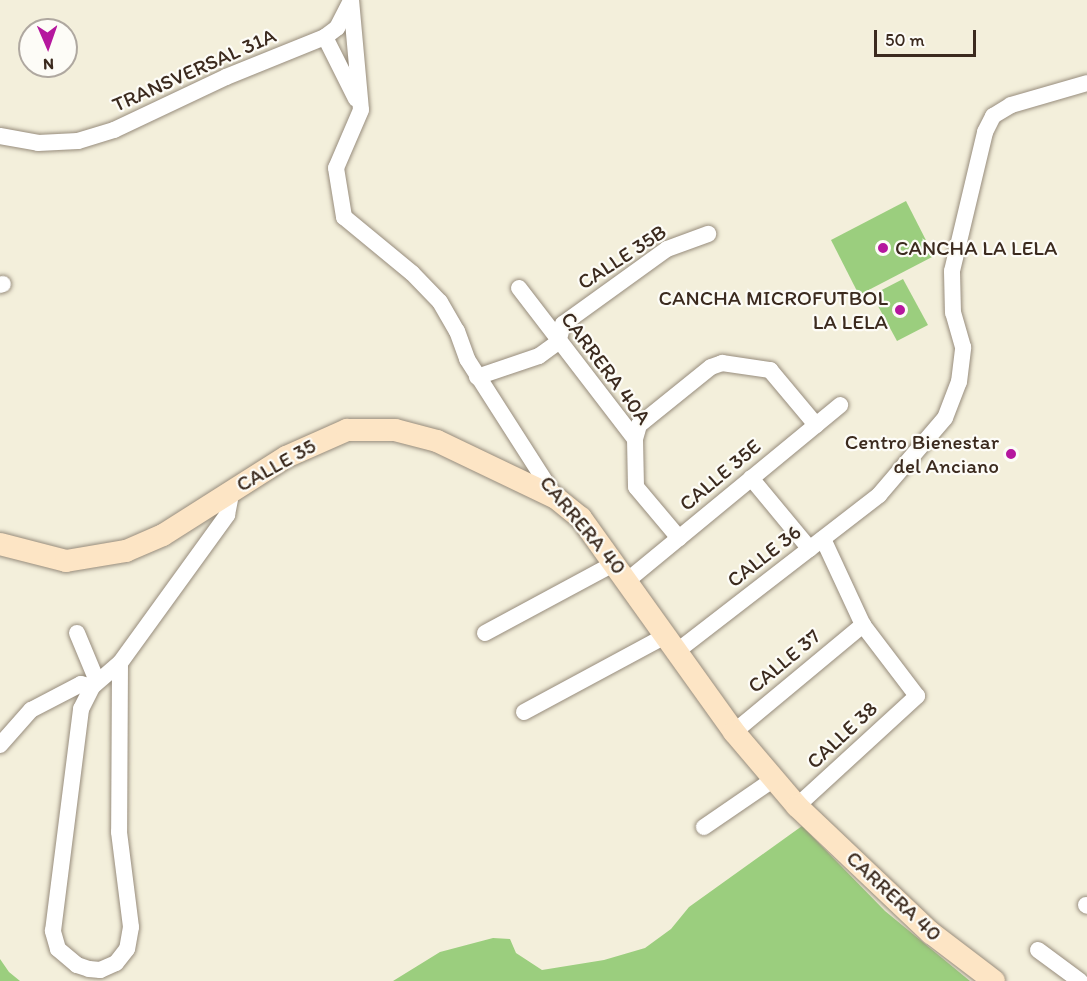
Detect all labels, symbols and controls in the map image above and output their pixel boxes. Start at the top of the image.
north arrow [18,18,78,78]
scale bar [877,18,979,56]
street label: TRANSVERSAL 31A [108,23,280,117]
text: 50 m [885,29,925,51]
text: N [43,55,54,74]
street label: CALLE 35B [573,219,671,295]
place label: CANCHA LA LELA [895,235,1057,261]
marker: CANCHA LA LELA [876,241,890,255]
place label: CANCHA MICROFUTBOL LA LELA [659,285,888,335]
marker: CANCHA MICROFUTBOL LA LELA [893,303,907,317]
street label: CARRERA 40A [555,307,657,429]
place label: Centro Bienestar del Anciano [845,429,999,479]
street label: CALLE 35 [232,433,320,497]
street label: CALLE 35E [674,434,766,516]
marker: Centro Bienestar del Anciano [1004,447,1018,461]
street label: CARRERA 40 [534,471,632,579]
street label: CALLE 36 [722,519,806,593]
street label: CALLE 37 [743,624,825,698]
street label: CALLE 38 [801,696,883,774]
street label: CARRERA 40 [841,846,947,946]

